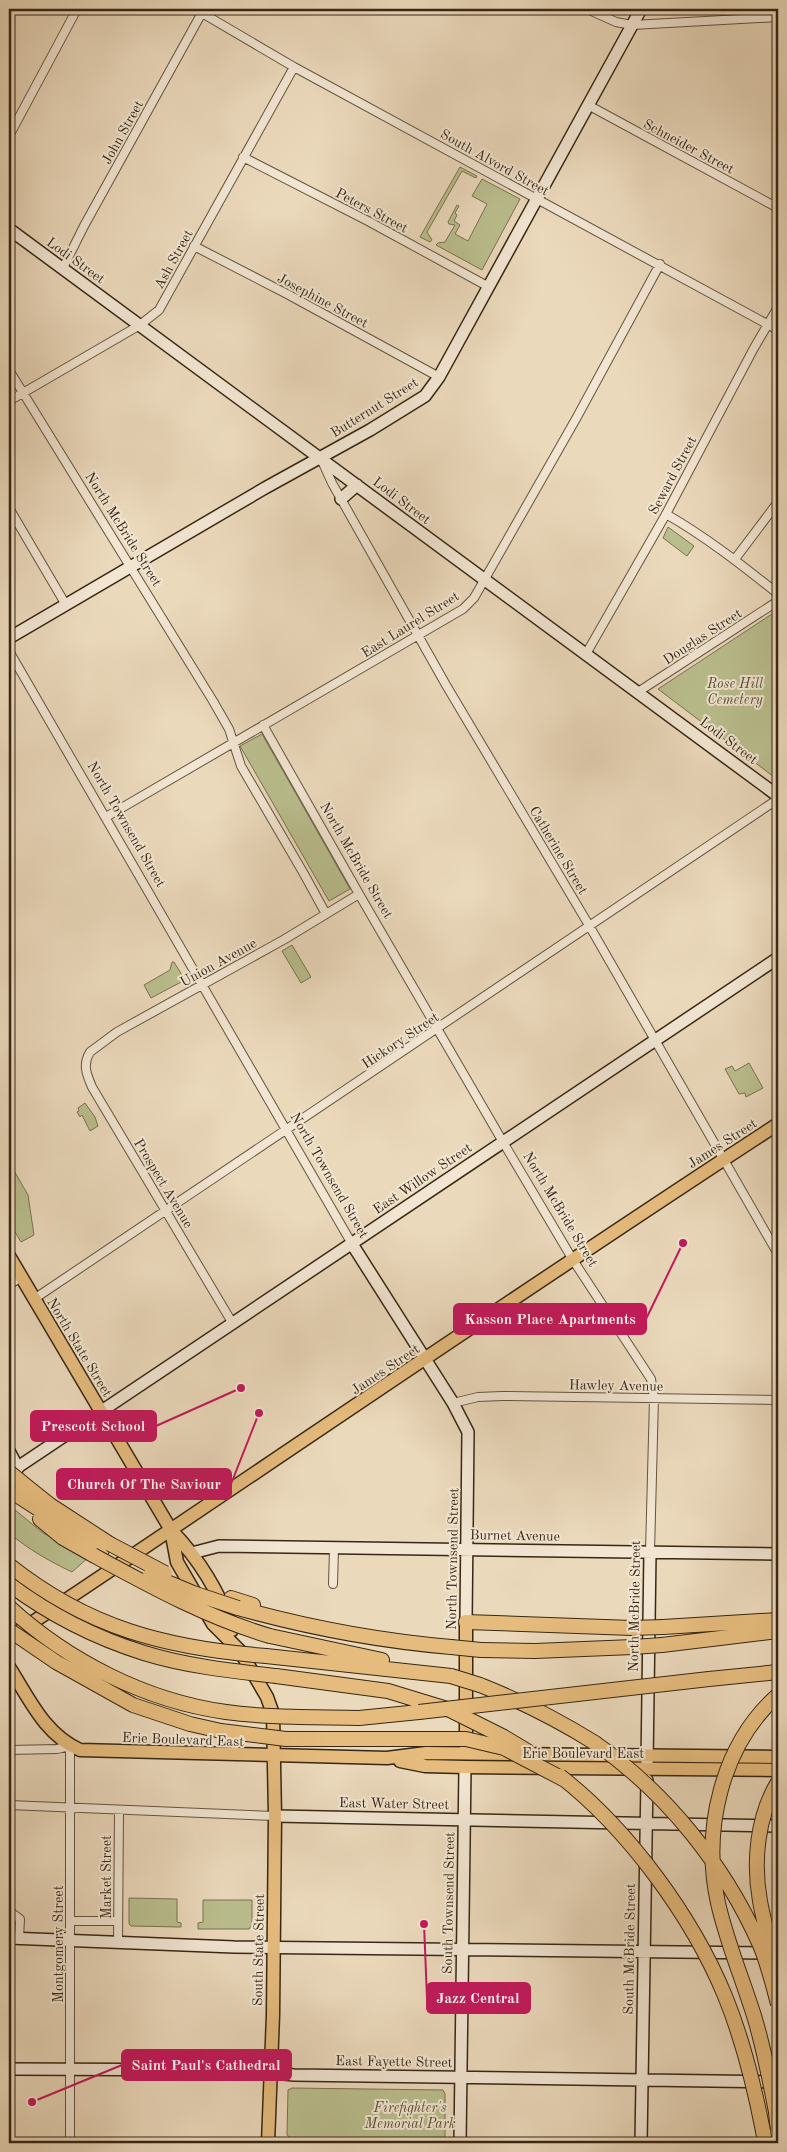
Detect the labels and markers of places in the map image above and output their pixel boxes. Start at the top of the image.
callout: Kasson Place Apartments [454,1304,646,1334]
callout: Prescott School [31,1411,156,1441]
callout: Church Of The Saviour [57,1469,231,1499]
callout: Jazz Central [427,1983,530,2013]
callout: Saint Paul's Cathedral [122,2050,291,2080]

